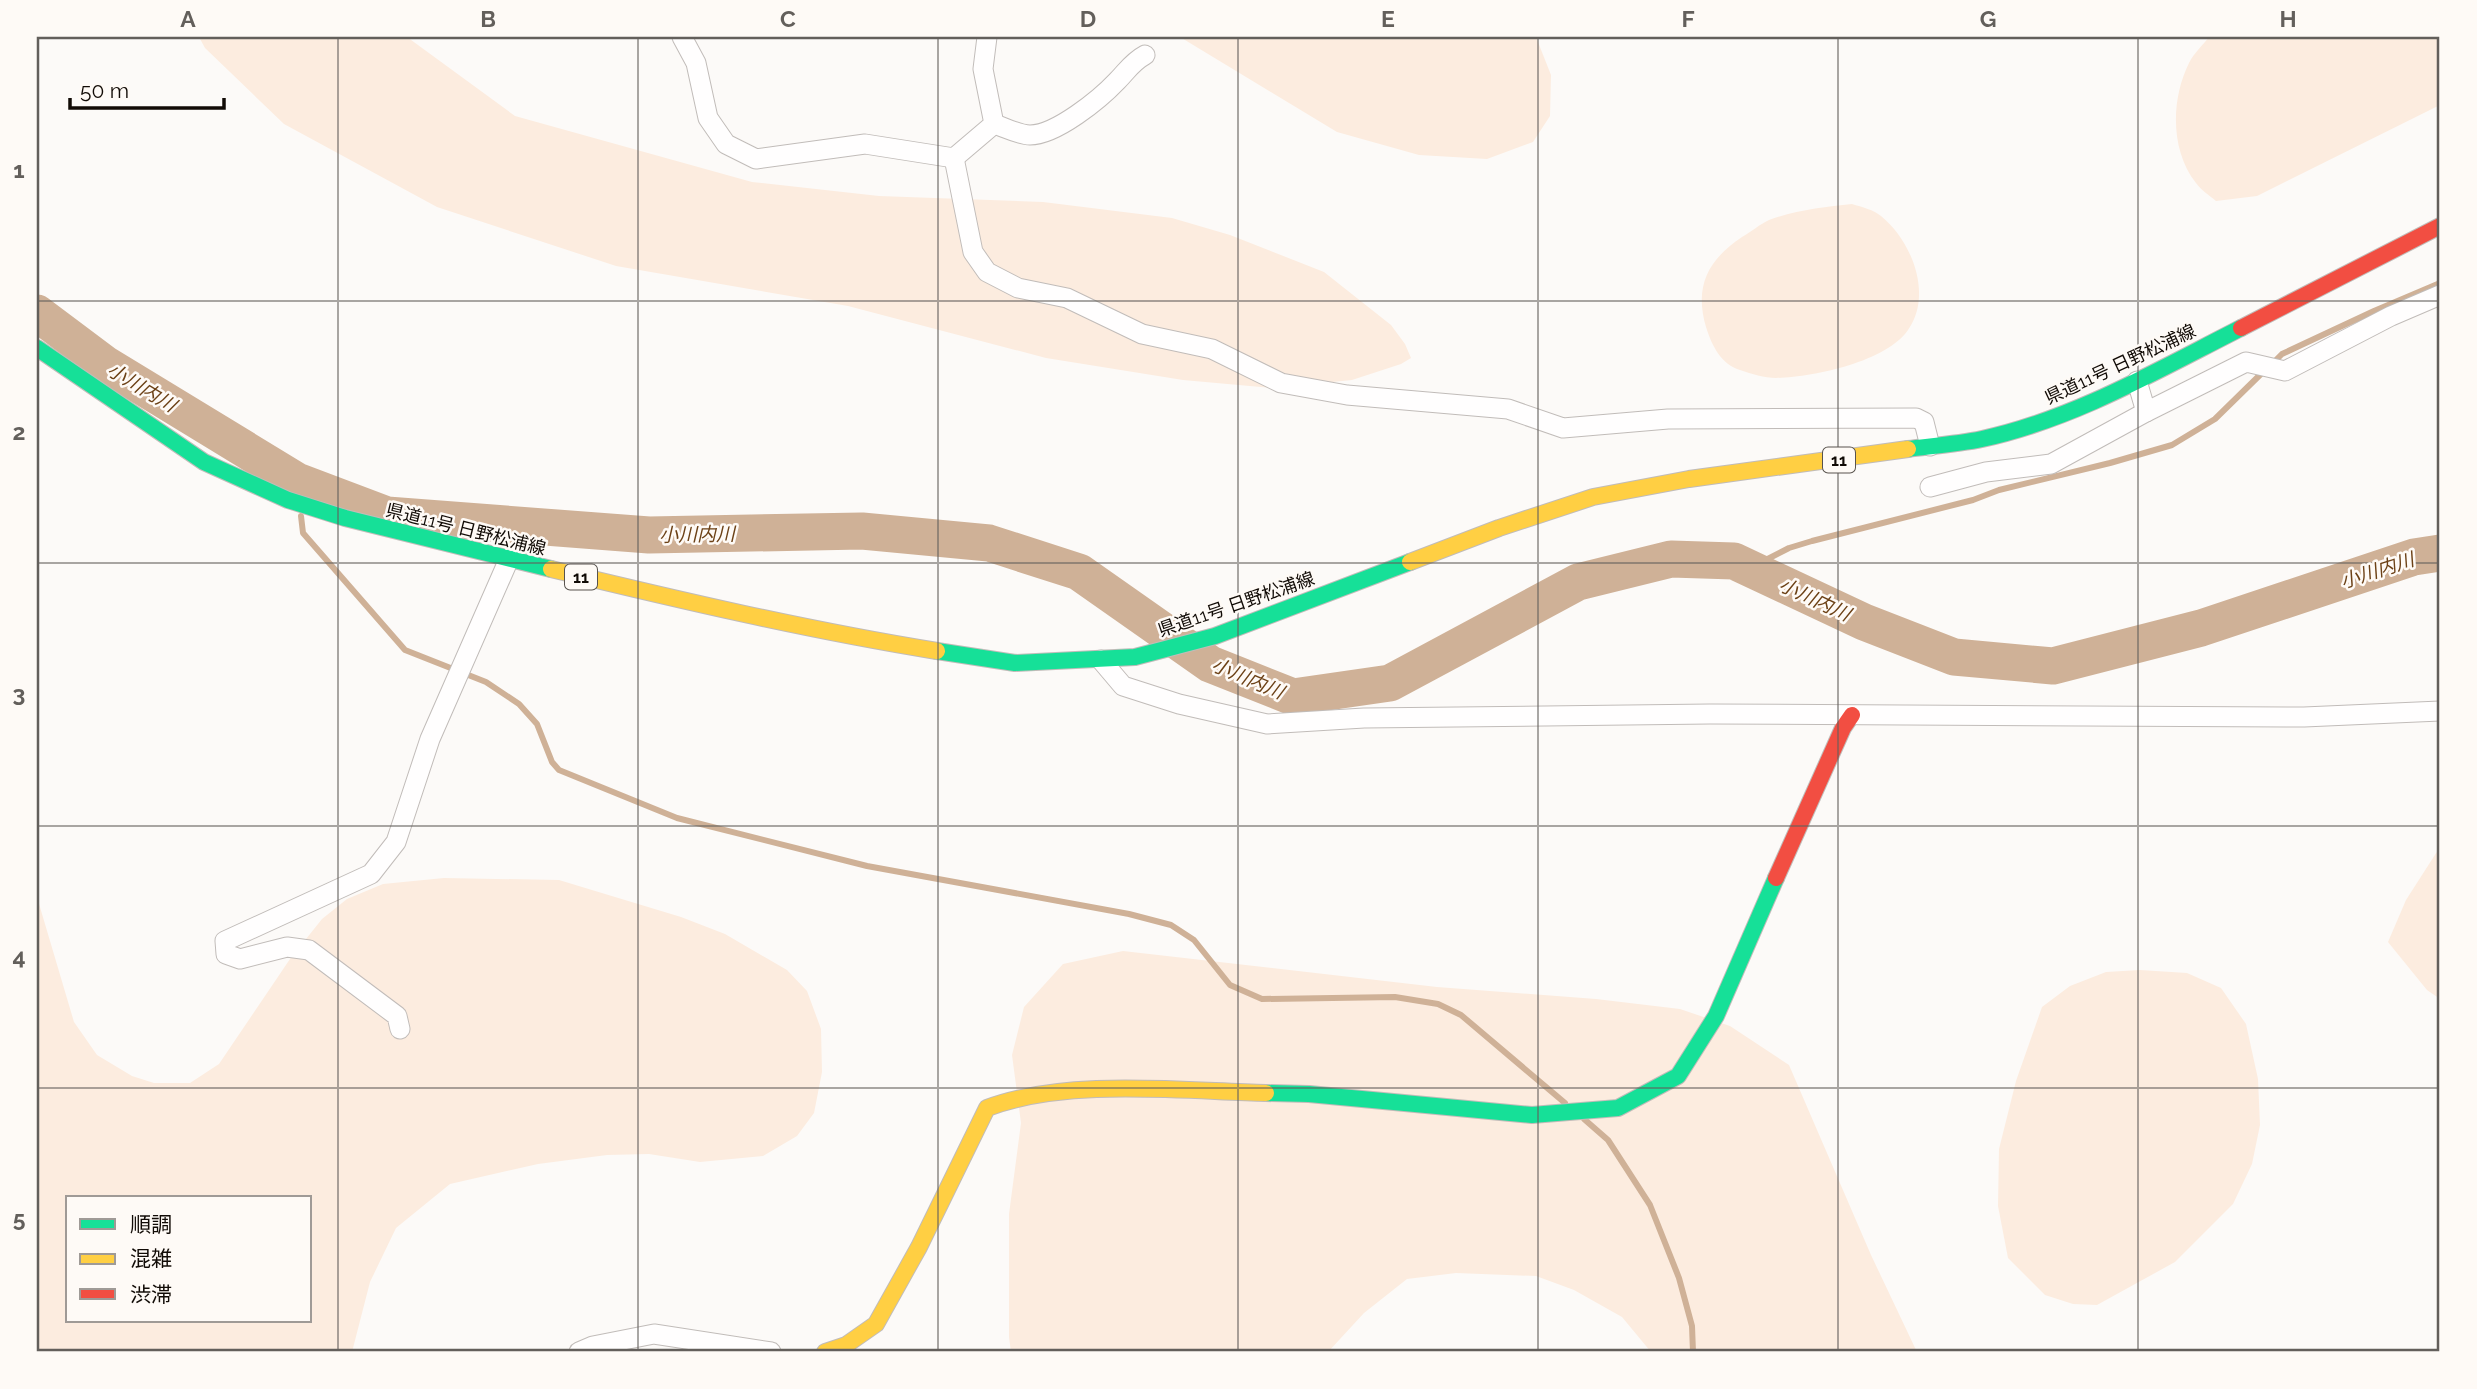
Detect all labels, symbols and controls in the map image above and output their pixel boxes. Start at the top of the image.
text: A [180,5,196,32]
text: B [480,5,496,32]
text: C [780,5,796,32]
text: D [1080,5,1096,32]
text: E [1381,5,1395,32]
text: F [1681,5,1695,32]
text: G [1980,5,1996,32]
text: H [2279,5,2297,32]
scale bar [70,66,224,110]
text: 50 m [80,78,129,103]
text: 1 [13,156,25,183]
street label: 県道11号 日野松浦線 [2041,320,2199,408]
water label: 小川内川 [104,358,182,417]
text: 2 [13,418,25,445]
road number: 11 [1823,447,1855,472]
street label: 県道11号 日野松浦線 [384,499,548,559]
water label: 小川内川 [659,522,737,546]
water label: 小川内川 [2337,547,2418,592]
road number: 11 [565,564,597,590]
street label: 県道11号 日野松浦線 [1155,567,1317,641]
water label: 小川内川 [1776,573,1856,626]
water label: 小川内川 [1209,653,1289,704]
text: 3 [13,680,25,707]
text: 4 [12,943,26,970]
legend [66,1196,312,1322]
text: 5 [13,1205,26,1232]
text: 順調 [130,1212,172,1237]
text: 混雑 [130,1246,172,1271]
text: 渋滞 [130,1282,172,1307]

